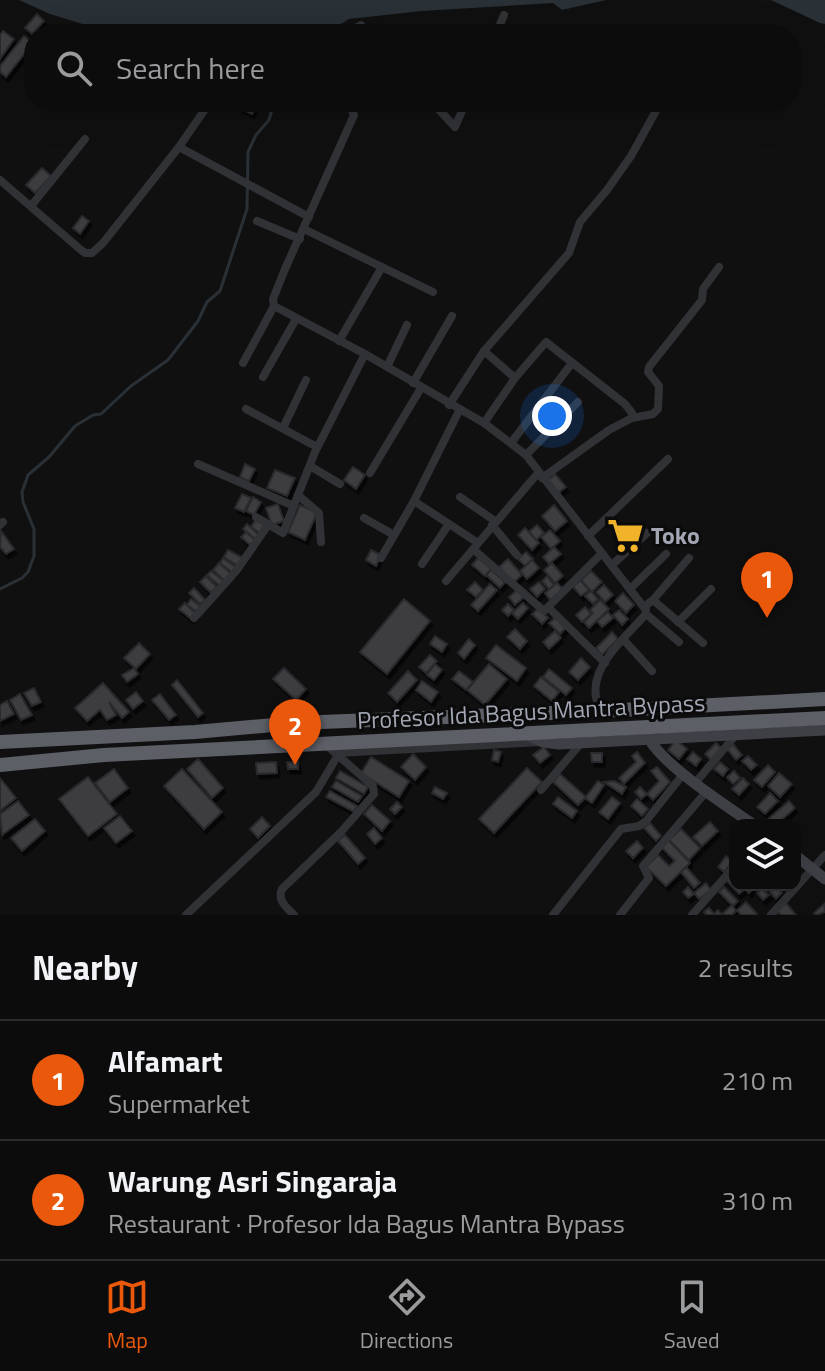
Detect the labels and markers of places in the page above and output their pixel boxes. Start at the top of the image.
supermarket icon: Toko [606,516,644,554]
place label: Toko [651,517,700,553]
pin: 1 [741,552,793,618]
pin: 2 [269,699,321,765]

